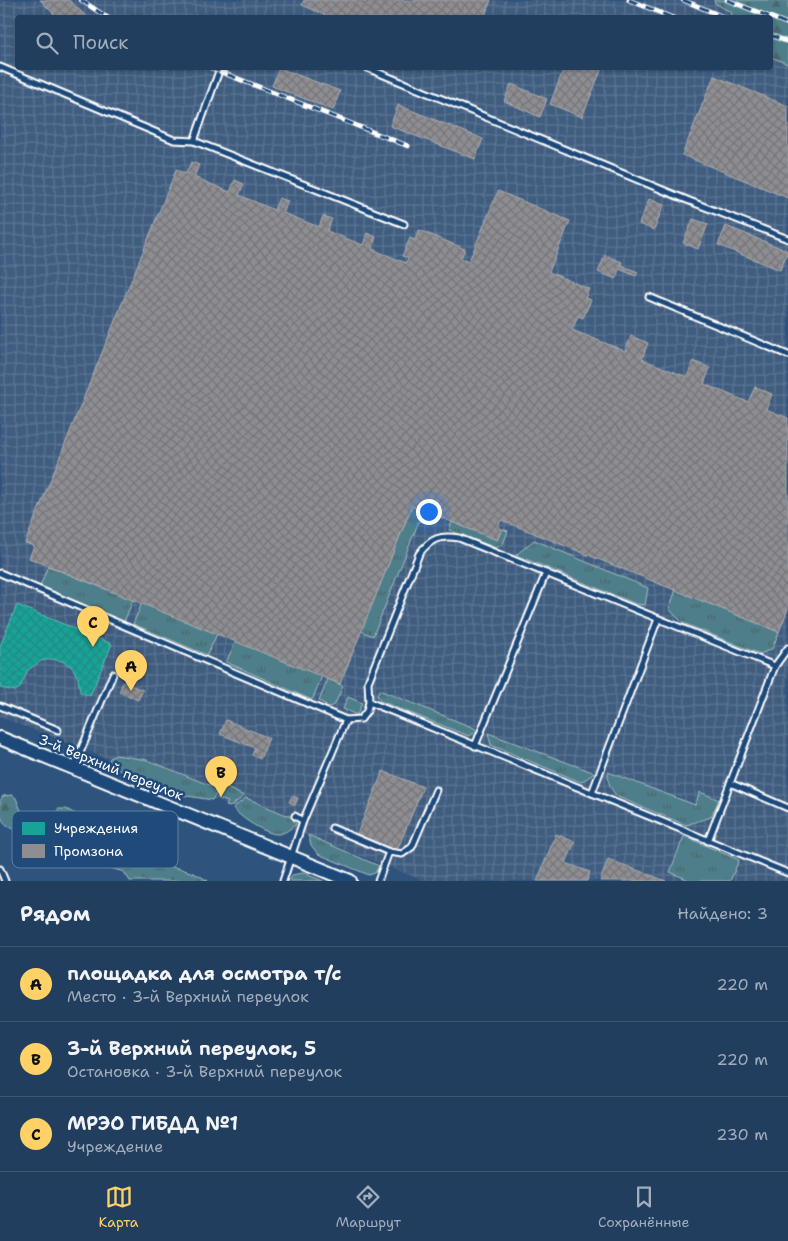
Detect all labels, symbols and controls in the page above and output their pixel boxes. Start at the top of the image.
search box [15,15,773,70]
icon: search [33,29,61,57]
text: Поиск [73,30,128,55]
your location [416,499,442,525]
pin: C [77,606,109,647]
pin: A [115,650,147,691]
street label: 3-й Верхний переулок [36,730,187,805]
pin: B [205,756,237,797]
legend [12,811,178,868]
text: Учреждения [54,819,138,837]
text: Промзона [54,842,123,860]
text: Рядом [20,900,90,928]
text: Найдено: 3 [677,903,768,924]
text: площадка для осмотра т/с [67,961,342,986]
text: A [30,974,42,995]
text: 220 m [716,974,768,995]
text: Место · 3-й Верхний переулок [67,986,309,1007]
text: 3-й Верхний переулок, 5 [67,1036,316,1061]
text: B [31,1049,41,1070]
text: 220 m [716,1049,768,1070]
text: Остановка · 3-й Верхний переулок [67,1061,342,1082]
text: МРЭО ГИБДД №1 [67,1111,238,1136]
text: C [31,1124,41,1145]
text: 230 m [716,1124,768,1145]
text: Учреждение [67,1136,163,1157]
tab: Карта [99,1183,139,1231]
tab: Маршрут [336,1183,401,1231]
tab: Сохранённые [598,1183,689,1231]

